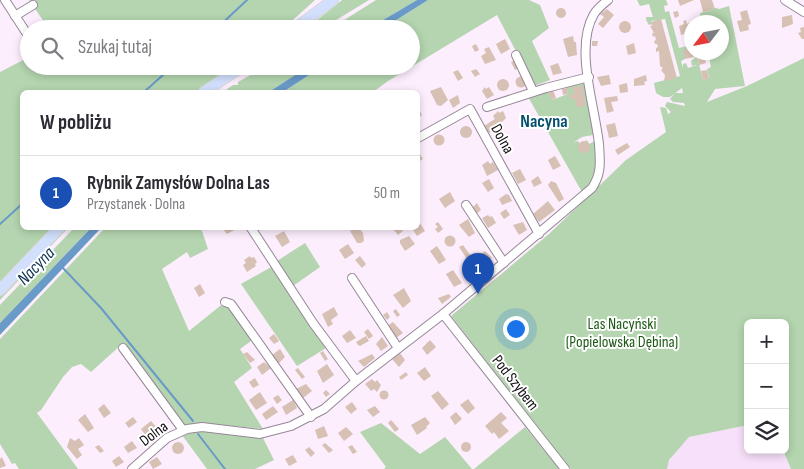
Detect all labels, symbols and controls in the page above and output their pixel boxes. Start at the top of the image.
north arrow [684,15,729,60]
search box [20,20,420,75]
icon: search [38,34,66,62]
text: Szukaj tutaj [78,36,152,59]
text: W pobliżu [40,110,111,135]
district label: Nacyna [520,111,568,132]
street label: Dolna [486,121,518,157]
text: Rybnik Zamysłów Dolna Las [87,172,270,195]
text: 1 [53,184,59,203]
text: 50 m [374,184,400,203]
text: Przystanek · Dolna [87,195,185,214]
water label: Nacyna [13,242,60,289]
pin: 1 [462,253,494,294]
park label: Las Nacyński (Popielowska Dębina) [566,315,678,352]
your location [503,316,529,342]
map controls [744,319,789,454]
button: + [744,319,789,364]
street label: Pod Szybem [488,352,542,414]
button: − [744,364,789,409]
button: layers [744,409,789,454]
street label: Dolna [136,417,172,451]

